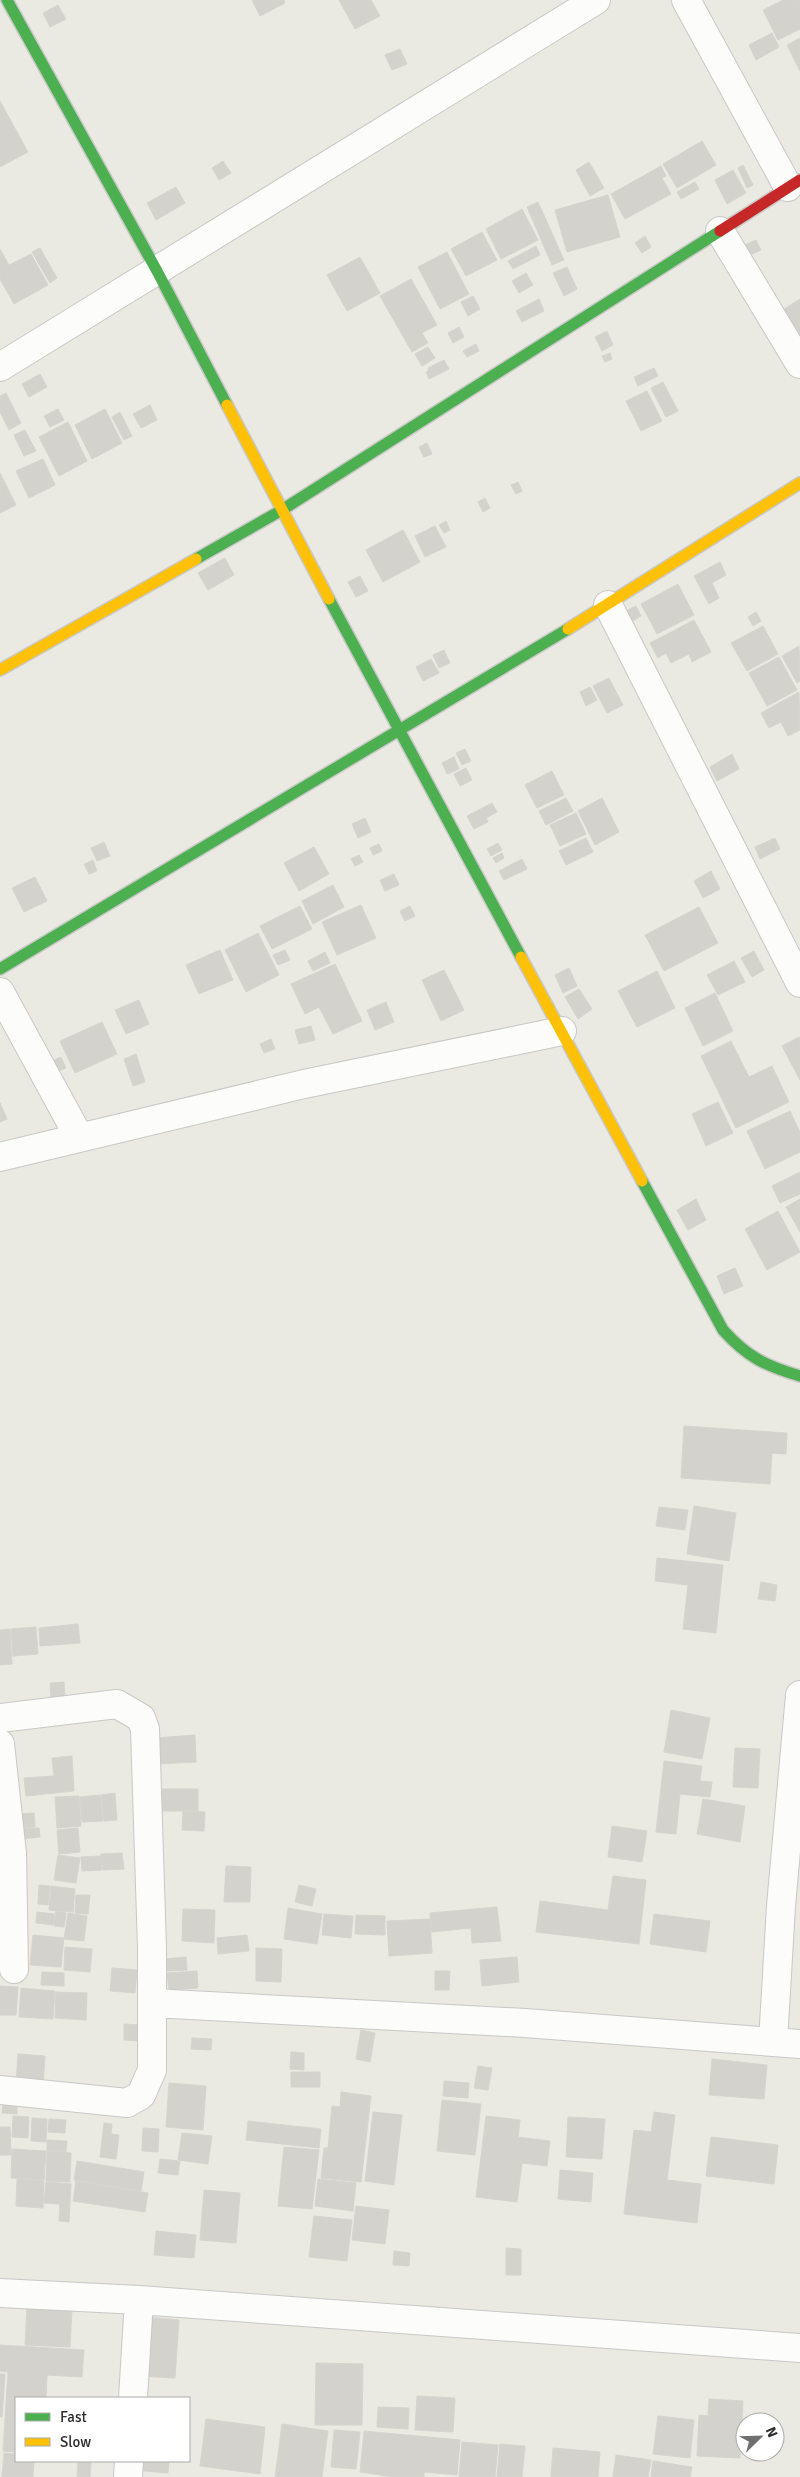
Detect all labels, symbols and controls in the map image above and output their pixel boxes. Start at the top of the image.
legend [15,2397,190,2462]
text: Fast [60,2408,87,2426]
north arrow [735,2412,785,2462]
text: N [762,2424,781,2440]
text: Slow [60,2433,91,2451]

